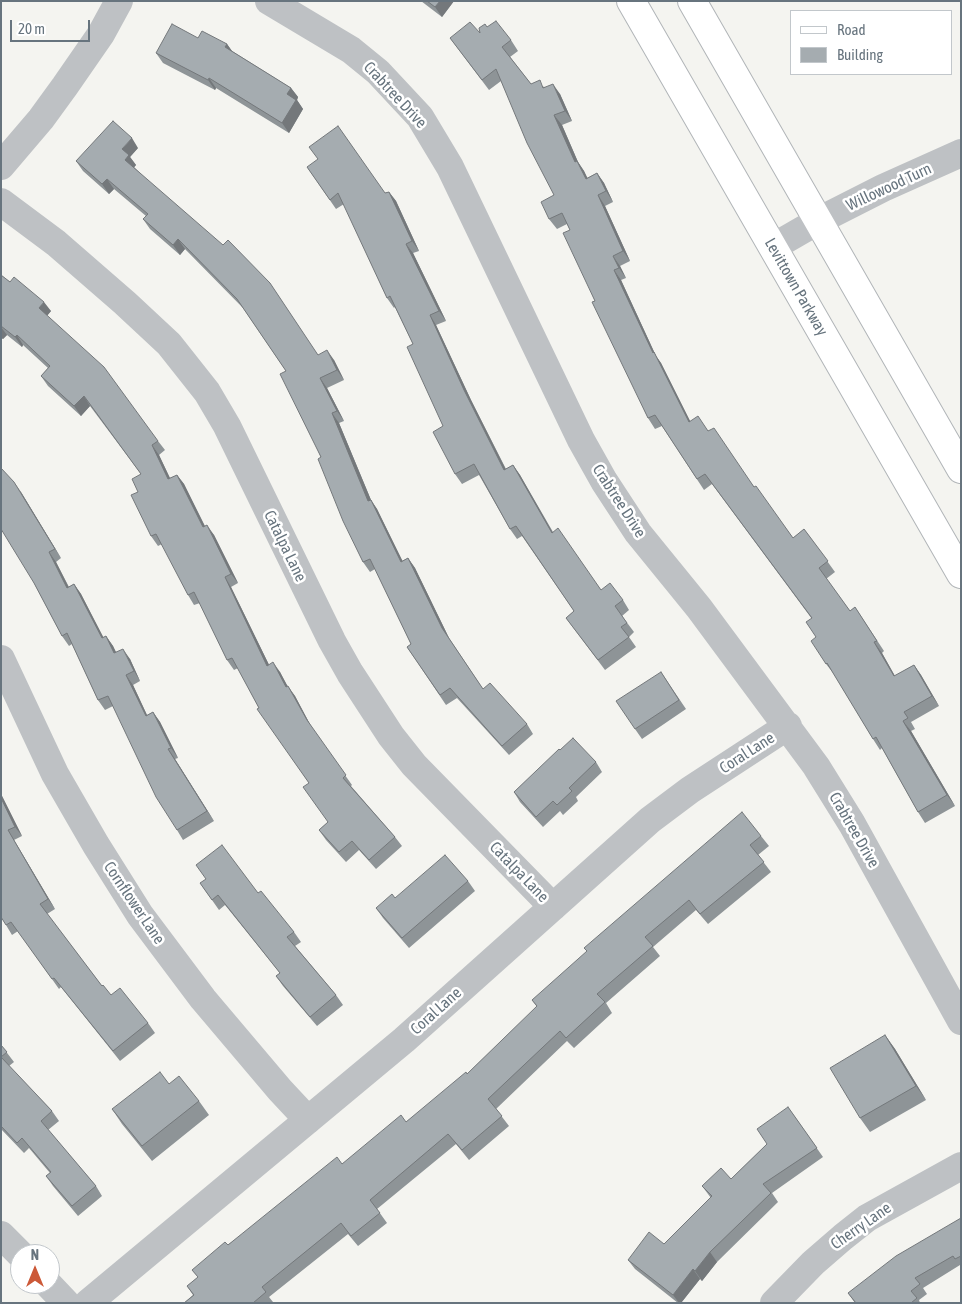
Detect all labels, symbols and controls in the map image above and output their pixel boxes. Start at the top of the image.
scale bar [12,10,92,42]
legend [790,10,952,75]
text: 20 m [18,20,45,37]
text: Road [837,21,866,38]
text: Building [837,46,883,63]
street label: Crabtree Drive [359,58,431,132]
street label: Willowood Turn [843,159,935,215]
street label: Levittown Parkway [760,235,832,339]
street label: Crabtree Drive [588,461,650,541]
street label: Catalpa Lane [260,507,310,585]
street label: Coral Lane [716,728,778,778]
street label: Crabtree Drive [825,789,883,871]
street label: Catalpa Lane [485,838,553,906]
street label: Cornflower Lane [99,858,169,948]
street label: Coral Lane [407,983,465,1039]
street label: Cherry Lane [827,1198,895,1254]
north arrow [10,1244,60,1294]
text: N [31,1247,39,1263]

